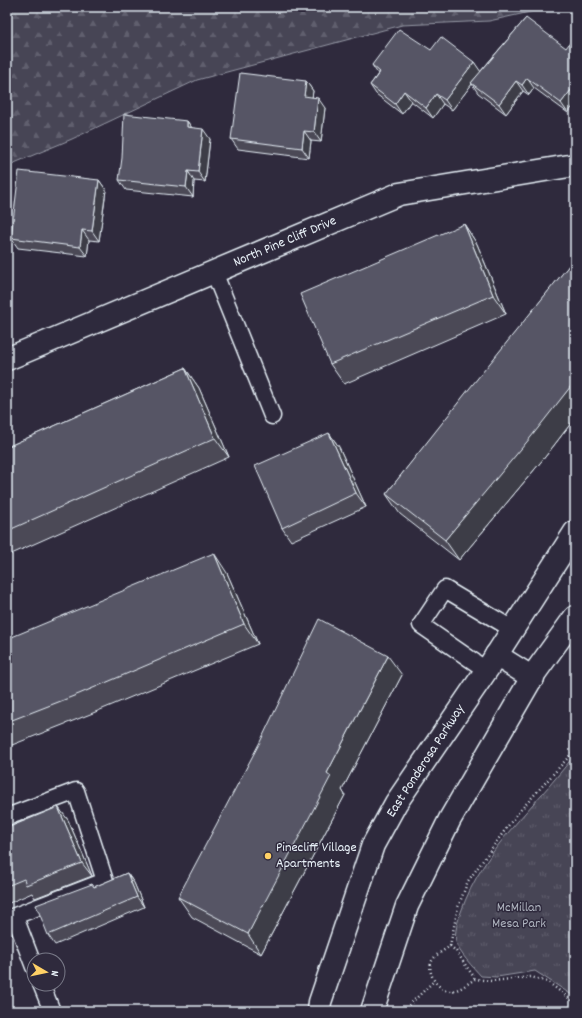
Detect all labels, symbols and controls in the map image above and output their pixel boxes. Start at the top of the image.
street label: North Pine Cliff Drive [230,211,340,273]
street label: East Ponderosa Parkway [382,700,470,821]
place label: Pinecliff Village Apartments [276,838,357,874]
marker: Pinecliff Village Apartments [263,851,273,861]
park label: McMillan Mesa Park [492,898,546,934]
north arrow [26,952,66,992]
text: N [45,969,62,978]

